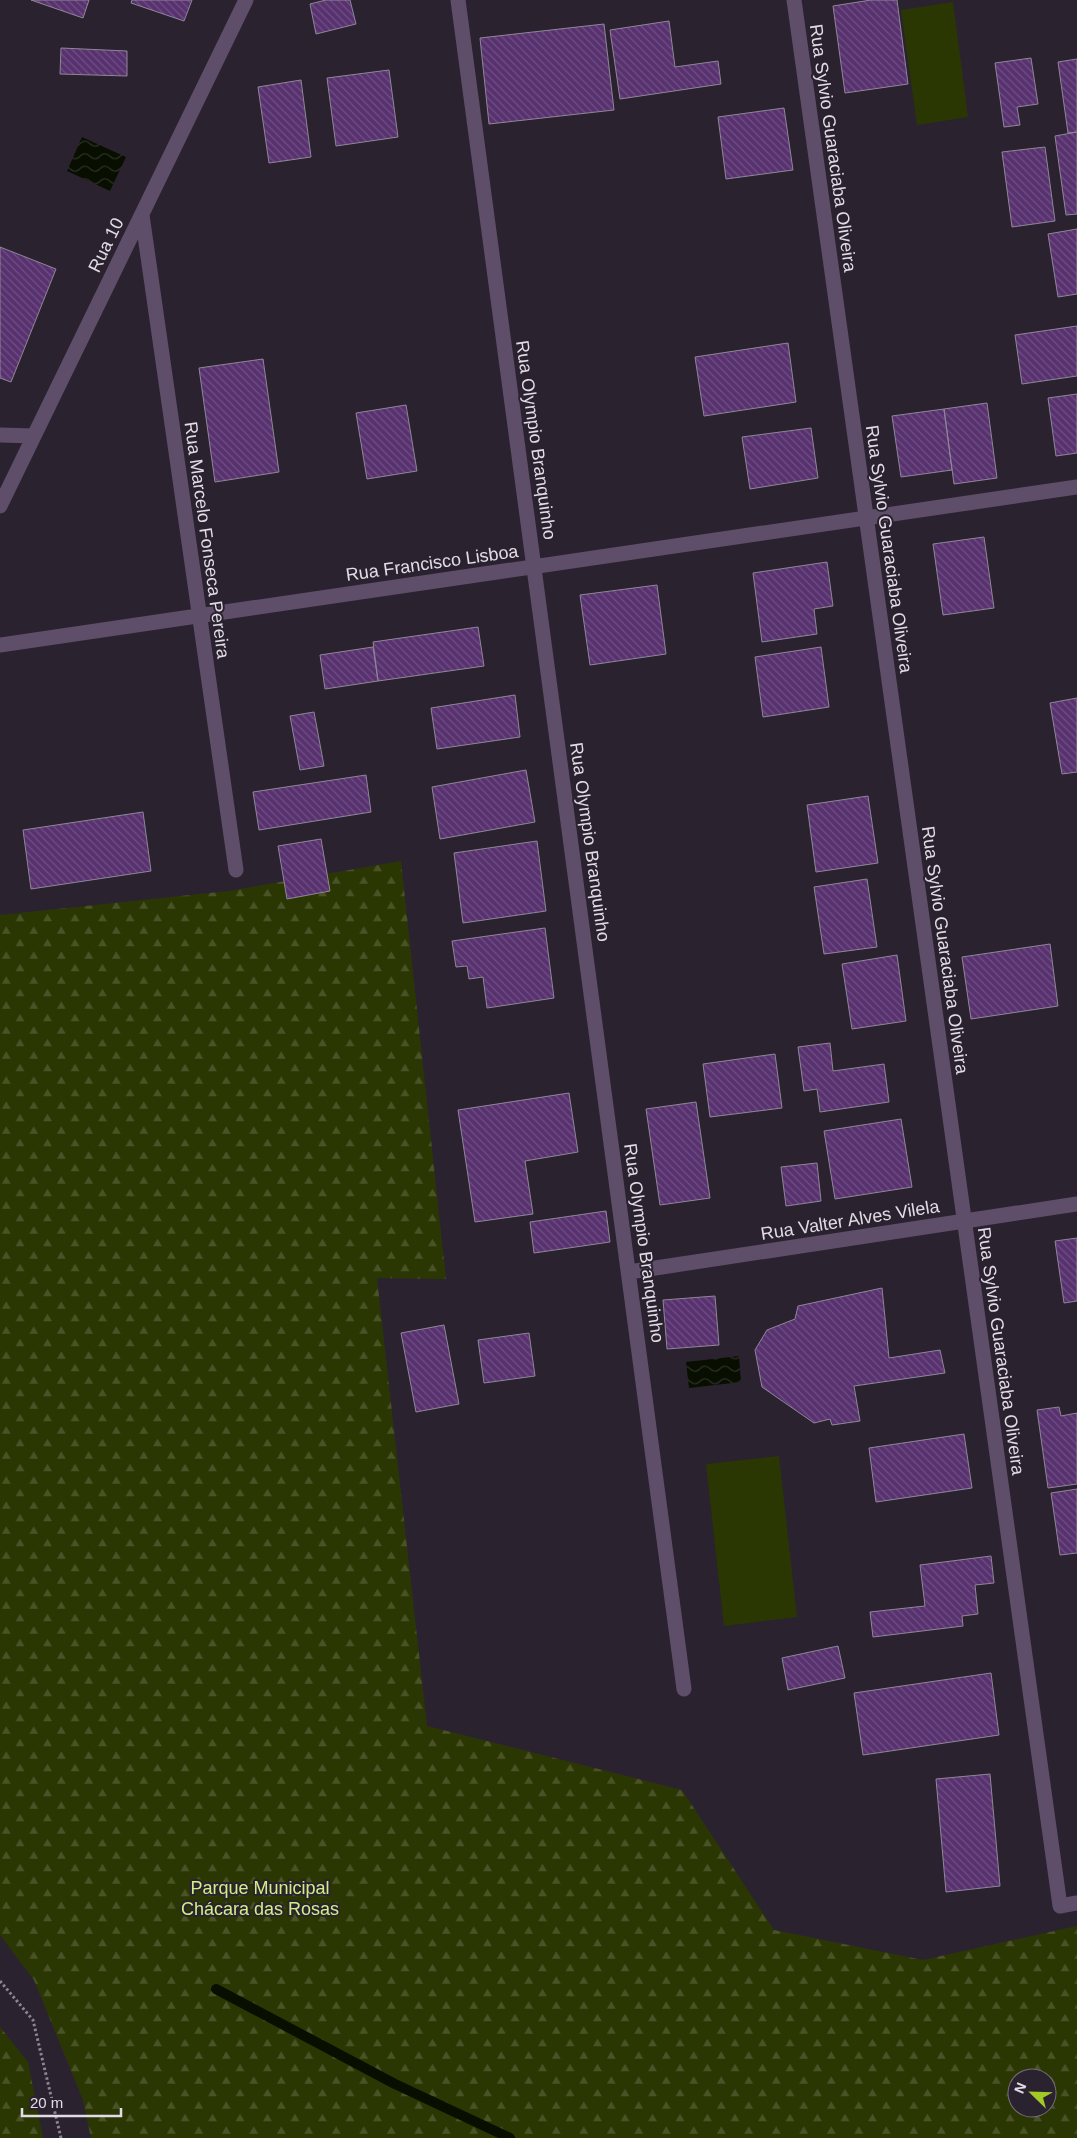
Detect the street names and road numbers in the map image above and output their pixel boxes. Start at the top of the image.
street label: Rua Sylvio Guaraciaba Oliveira [806,23,860,274]
street label: Rua 10 [84,215,128,275]
street label: Rua Olympio Branquinho [512,339,560,541]
street label: Rua Marcelo Fonseca Pereira [180,420,234,661]
street label: Rua Sylvio Guaraciaba Oliveira [862,424,916,675]
street label: Rua Francisco Lisboa [344,541,521,585]
street label: Rua Olympio Branquinho [566,741,614,943]
street label: Rua Sylvio Guaraciaba Oliveira [918,825,972,1076]
street label: Rua Olympio Branquinho [620,1142,668,1344]
street label: Rua Valter Alves Vilela [759,1196,942,1244]
street label: Rua Sylvio Guaraciaba Oliveira [974,1226,1028,1477]

